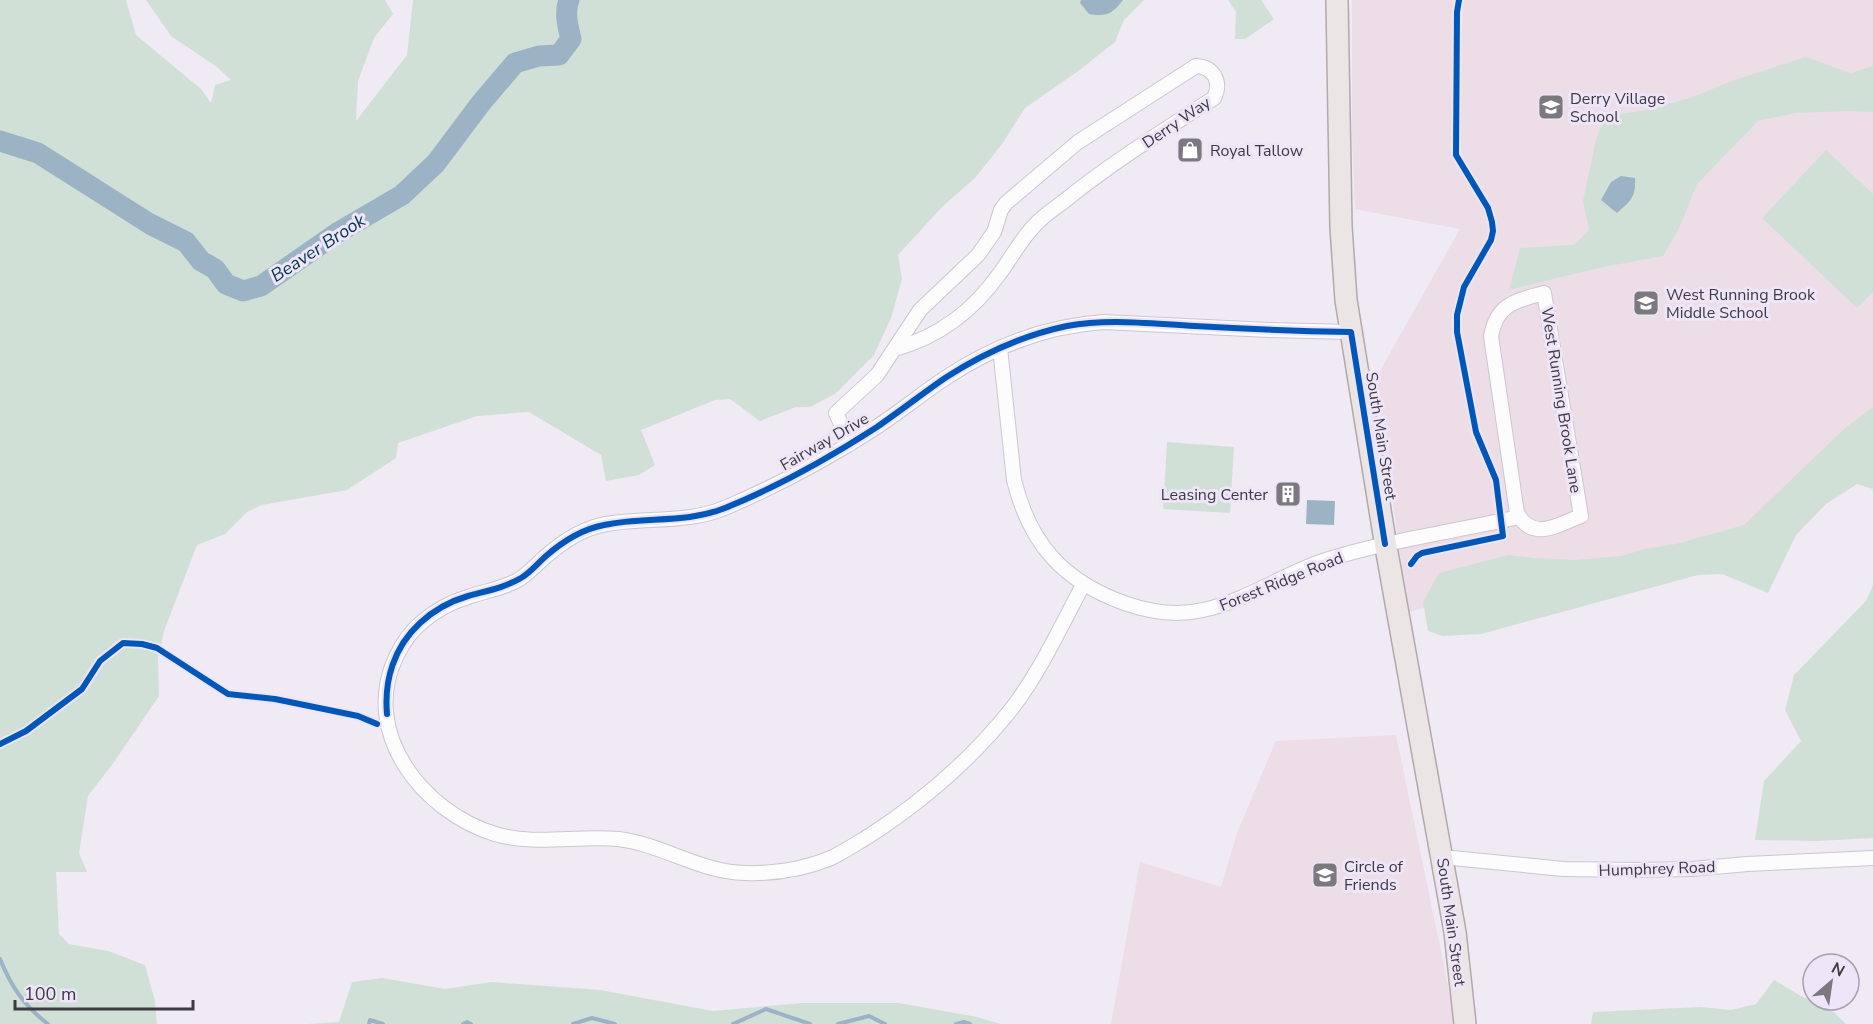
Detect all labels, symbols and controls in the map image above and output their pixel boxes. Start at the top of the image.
place label: Derry Village School [1570,88,1665,128]
street label: Derry Way [1138,91,1216,154]
school or university icon: Derry Village School [1536,92,1566,122]
shop icon: Royal Tallow [1175,135,1205,165]
place label: Royal Tallow [1210,140,1304,162]
water label: Beaver Brook [266,208,371,288]
place label: West Running Brook Middle School [1666,284,1816,324]
school or university icon: West Running Brook Middle School [1631,288,1661,318]
street label: West Running Brook Lane [1535,306,1587,495]
street label: South Main Street [1360,371,1402,502]
street label: Fairway Drive [776,408,873,476]
building icon: Leasing Center [1273,479,1303,509]
place label: Leasing Center [1161,484,1268,506]
street label: Forest Ridge Road [1216,547,1347,617]
place label: Circle of Friends [1344,856,1404,896]
street label: Humphrey Road [1598,856,1716,882]
street label: South Main Street [1431,857,1471,988]
school or university icon: Circle of Friends [1310,860,1340,890]
north arrow [1801,952,1861,1012]
text: N [1827,957,1848,982]
scale bar [15,973,194,1011]
text: 100 m [24,982,76,1006]

